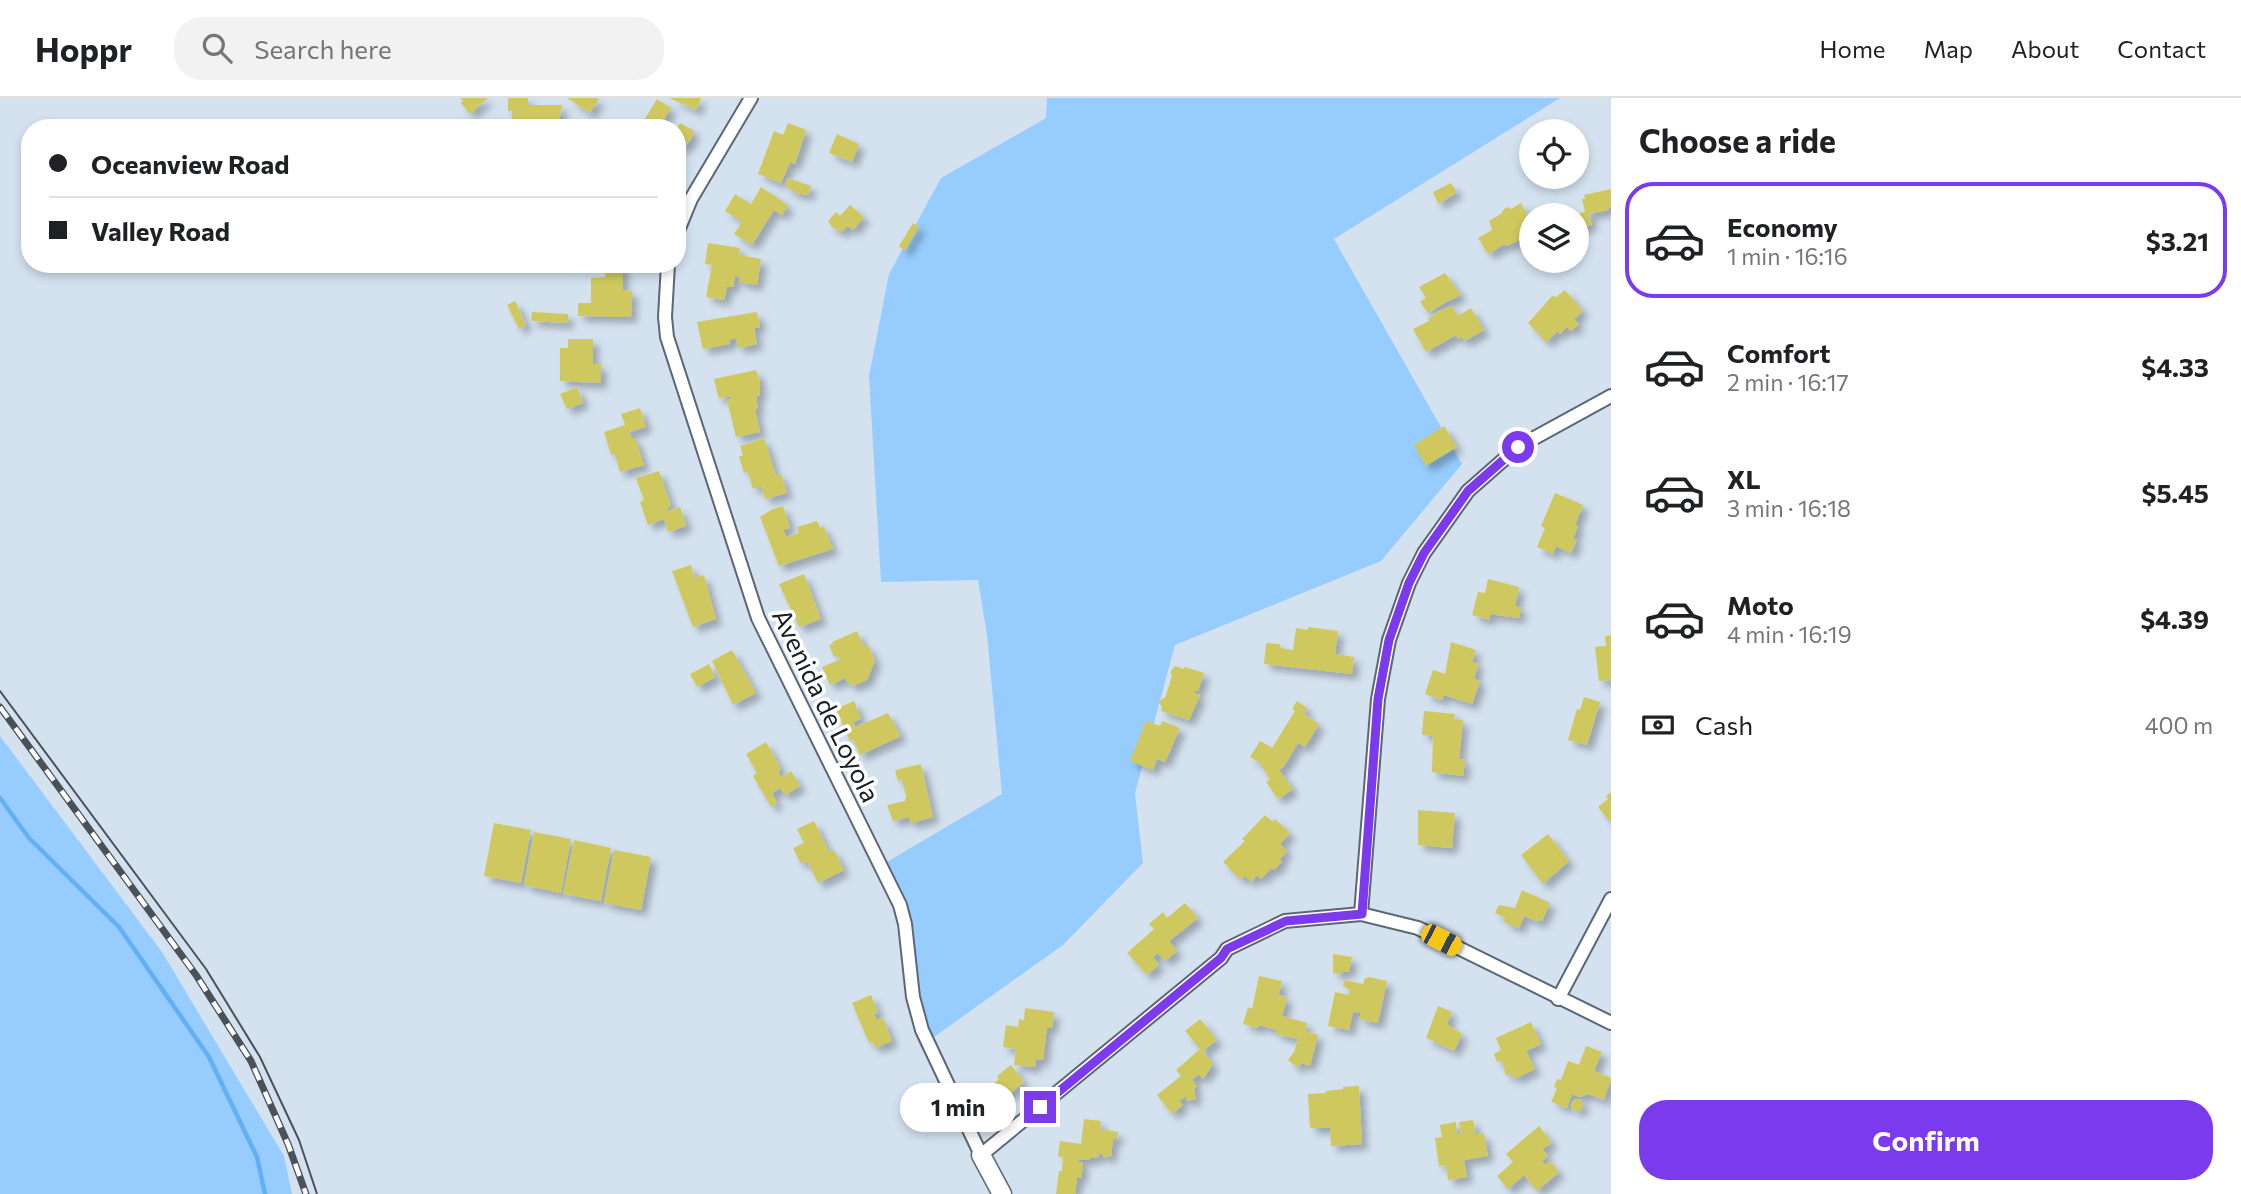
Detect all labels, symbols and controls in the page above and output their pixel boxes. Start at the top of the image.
search box [174,17,664,80]
text: Hoppr [35,28,132,69]
icon: search [198,29,236,67]
text: Search here [254,33,392,64]
text: Home [1820,34,1886,63]
text: Map [1924,34,1973,63]
text: About [2011,34,2079,63]
text: Contact [2117,34,2206,63]
map controls [1519,119,1589,273]
button: locate [1519,119,1589,189]
text: Choose a ride [1639,120,1836,160]
text: Oceanview Road [91,148,290,179]
button: layers [1519,203,1589,273]
icon: car [1643,209,1706,272]
text: Economy [1727,211,1838,242]
text: Valley Road [91,215,230,246]
text: $3.21 [2146,225,2209,256]
text: 1 min · 16:16 [1727,242,1848,270]
icon: car [1643,335,1706,398]
text: Comfort [1727,337,1830,368]
text: $4.33 [2141,351,2209,382]
text: 2 min · 16:17 [1727,368,1849,396]
route start [1502,431,1534,463]
icon: car [1643,461,1706,524]
text: XL [1727,463,1761,494]
text: $5.45 [2141,477,2209,508]
text: 3 min · 16:18 [1727,494,1851,522]
icon: car [1643,587,1706,650]
text: Moto [1727,589,1794,620]
street label: Avenida de Loyola [767,603,887,807]
text: $4.39 [2140,603,2209,634]
text: 4 min · 16:19 [1727,620,1852,648]
icon: cash [1639,706,1677,744]
text: Cash [1695,709,1753,740]
text: 400 m [2145,711,2213,739]
car [1418,921,1465,959]
callout: 1 min [900,1082,1016,1132]
route end [1024,1091,1056,1123]
text: 1 min [931,1093,985,1121]
button: Confirm [1639,1100,2213,1180]

